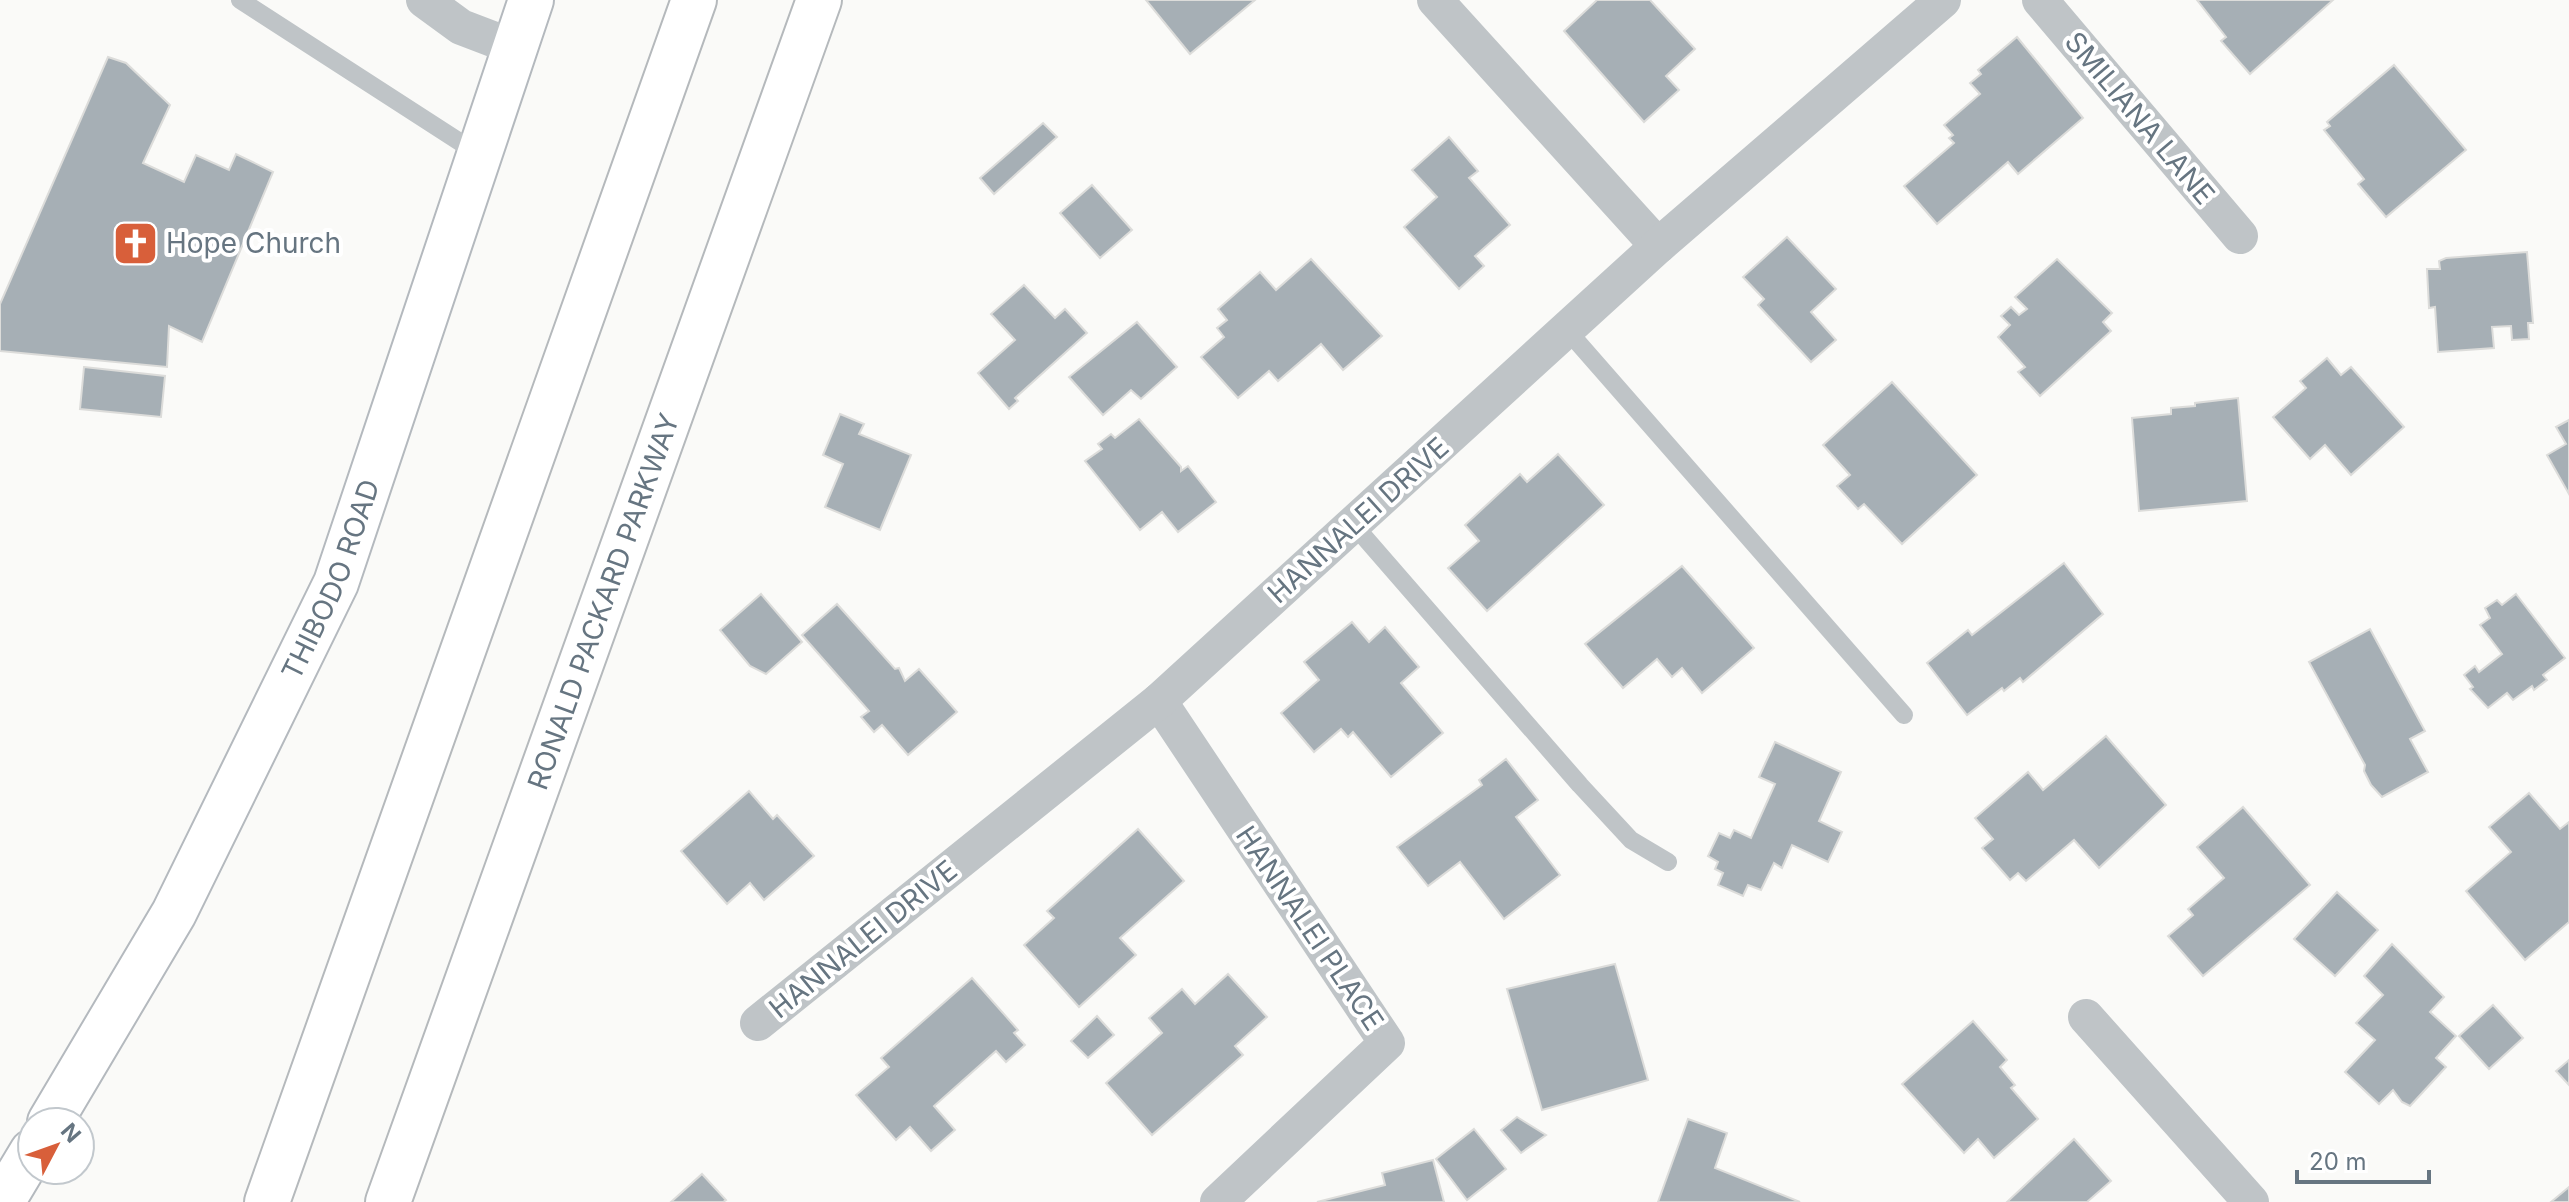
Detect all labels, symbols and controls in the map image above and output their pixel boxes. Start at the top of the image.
street label: SMILIANA LANE [2058,25,2222,211]
church icon: Hope Church [111,219,159,267]
place label: Hope Church [166,226,341,260]
street label: RONALD PACKARD PARKWAY [520,409,686,794]
street label: HANNALEI DRIVE [1261,430,1455,610]
street label: THIBODO ROAD [274,475,386,685]
street label: HANNALEI PLACE [1229,819,1391,1037]
street label: HANNALEI DRIVE [762,853,964,1025]
north arrow [16,1106,96,1186]
text: N [56,1118,86,1148]
scale bar [2297,1134,2429,1184]
text: 20 m [2309,1147,2367,1176]

